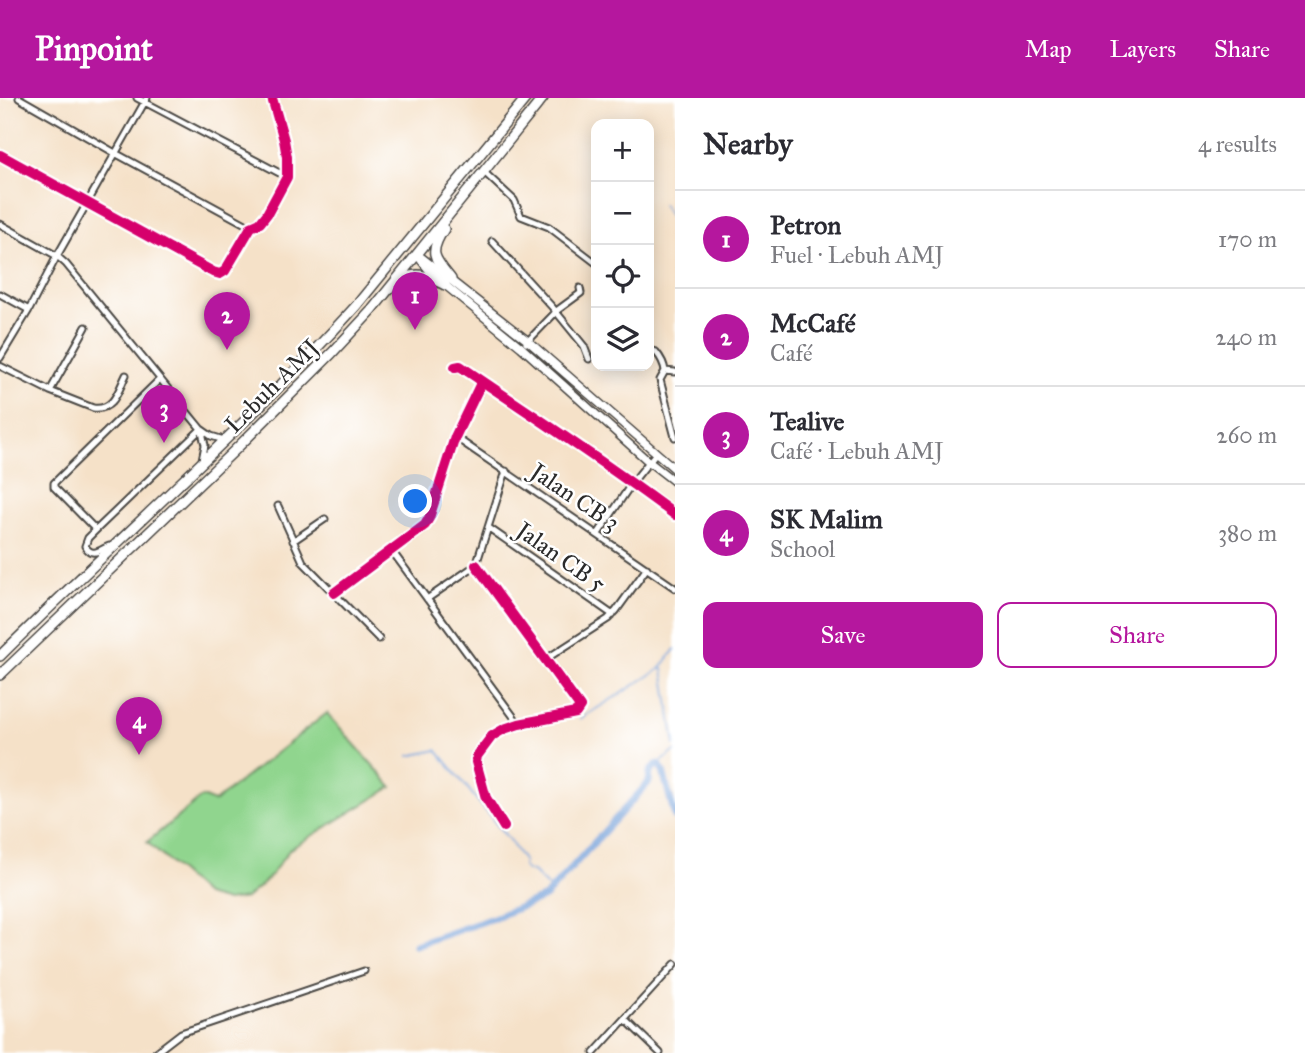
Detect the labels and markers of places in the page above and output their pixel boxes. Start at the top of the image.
pin: 1 [392,272,438,330]
pin: 2 [204,292,250,350]
pin: 3 [141,385,187,443]
pin: 4 [116,697,162,755]

